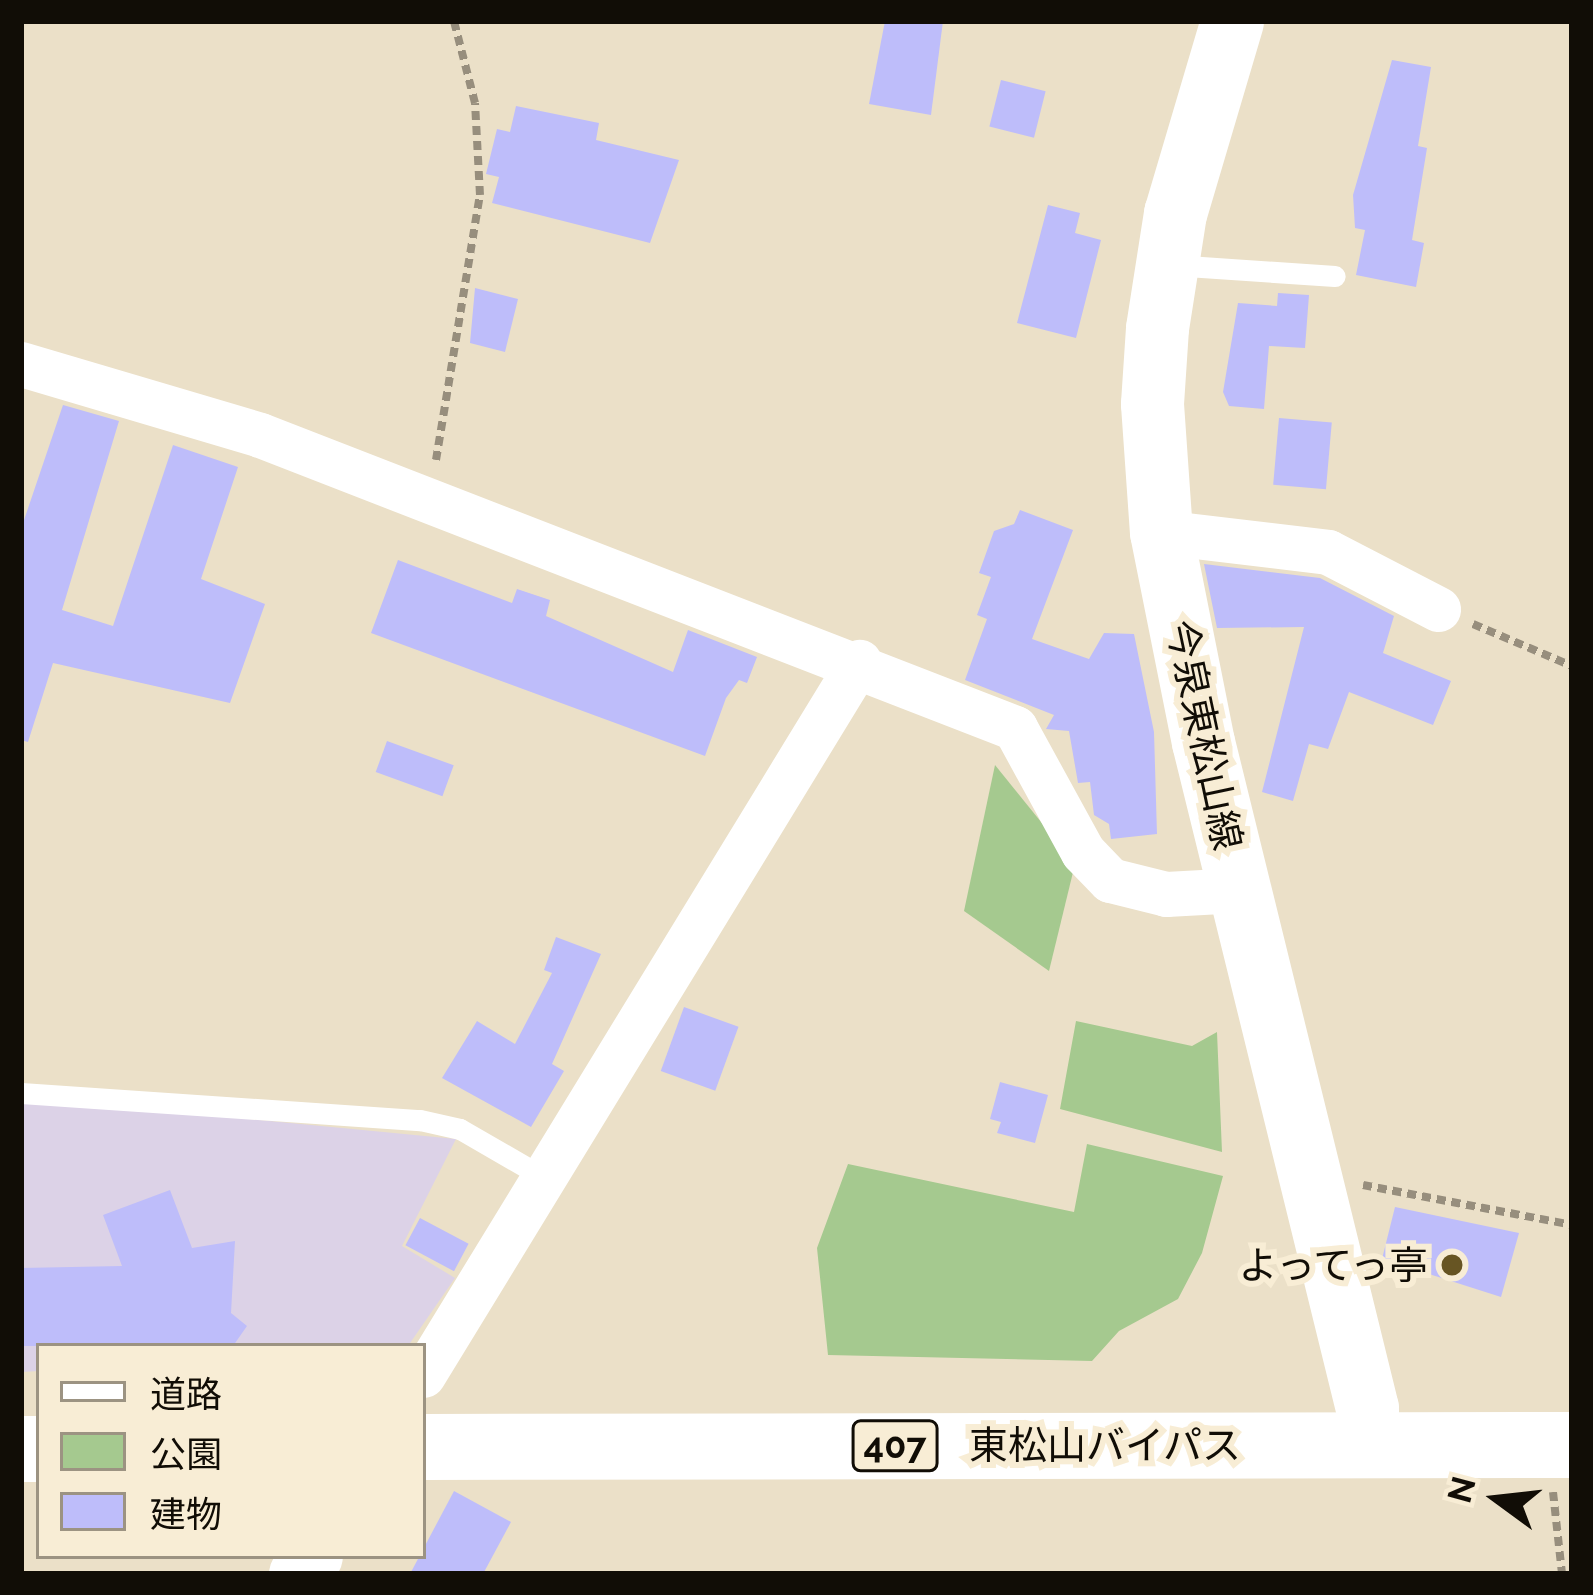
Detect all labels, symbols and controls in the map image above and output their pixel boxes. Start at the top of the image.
street label: 今泉東松山線 [1157,616,1251,854]
place label: よってっ亭 [1233,1242,1428,1288]
marker: よってっ亭 [1439,1252,1465,1278]
legend [36,1343,426,1559]
text: 道路 [150,1373,222,1415]
road number: 407 [850,1416,940,1476]
street label: 東松山バイパス [969,1422,1241,1468]
text: 公園 [150,1433,222,1475]
north arrow [1437,1439,1557,1559]
text: N [1440,1472,1484,1507]
text: 建物 [150,1493,222,1535]

